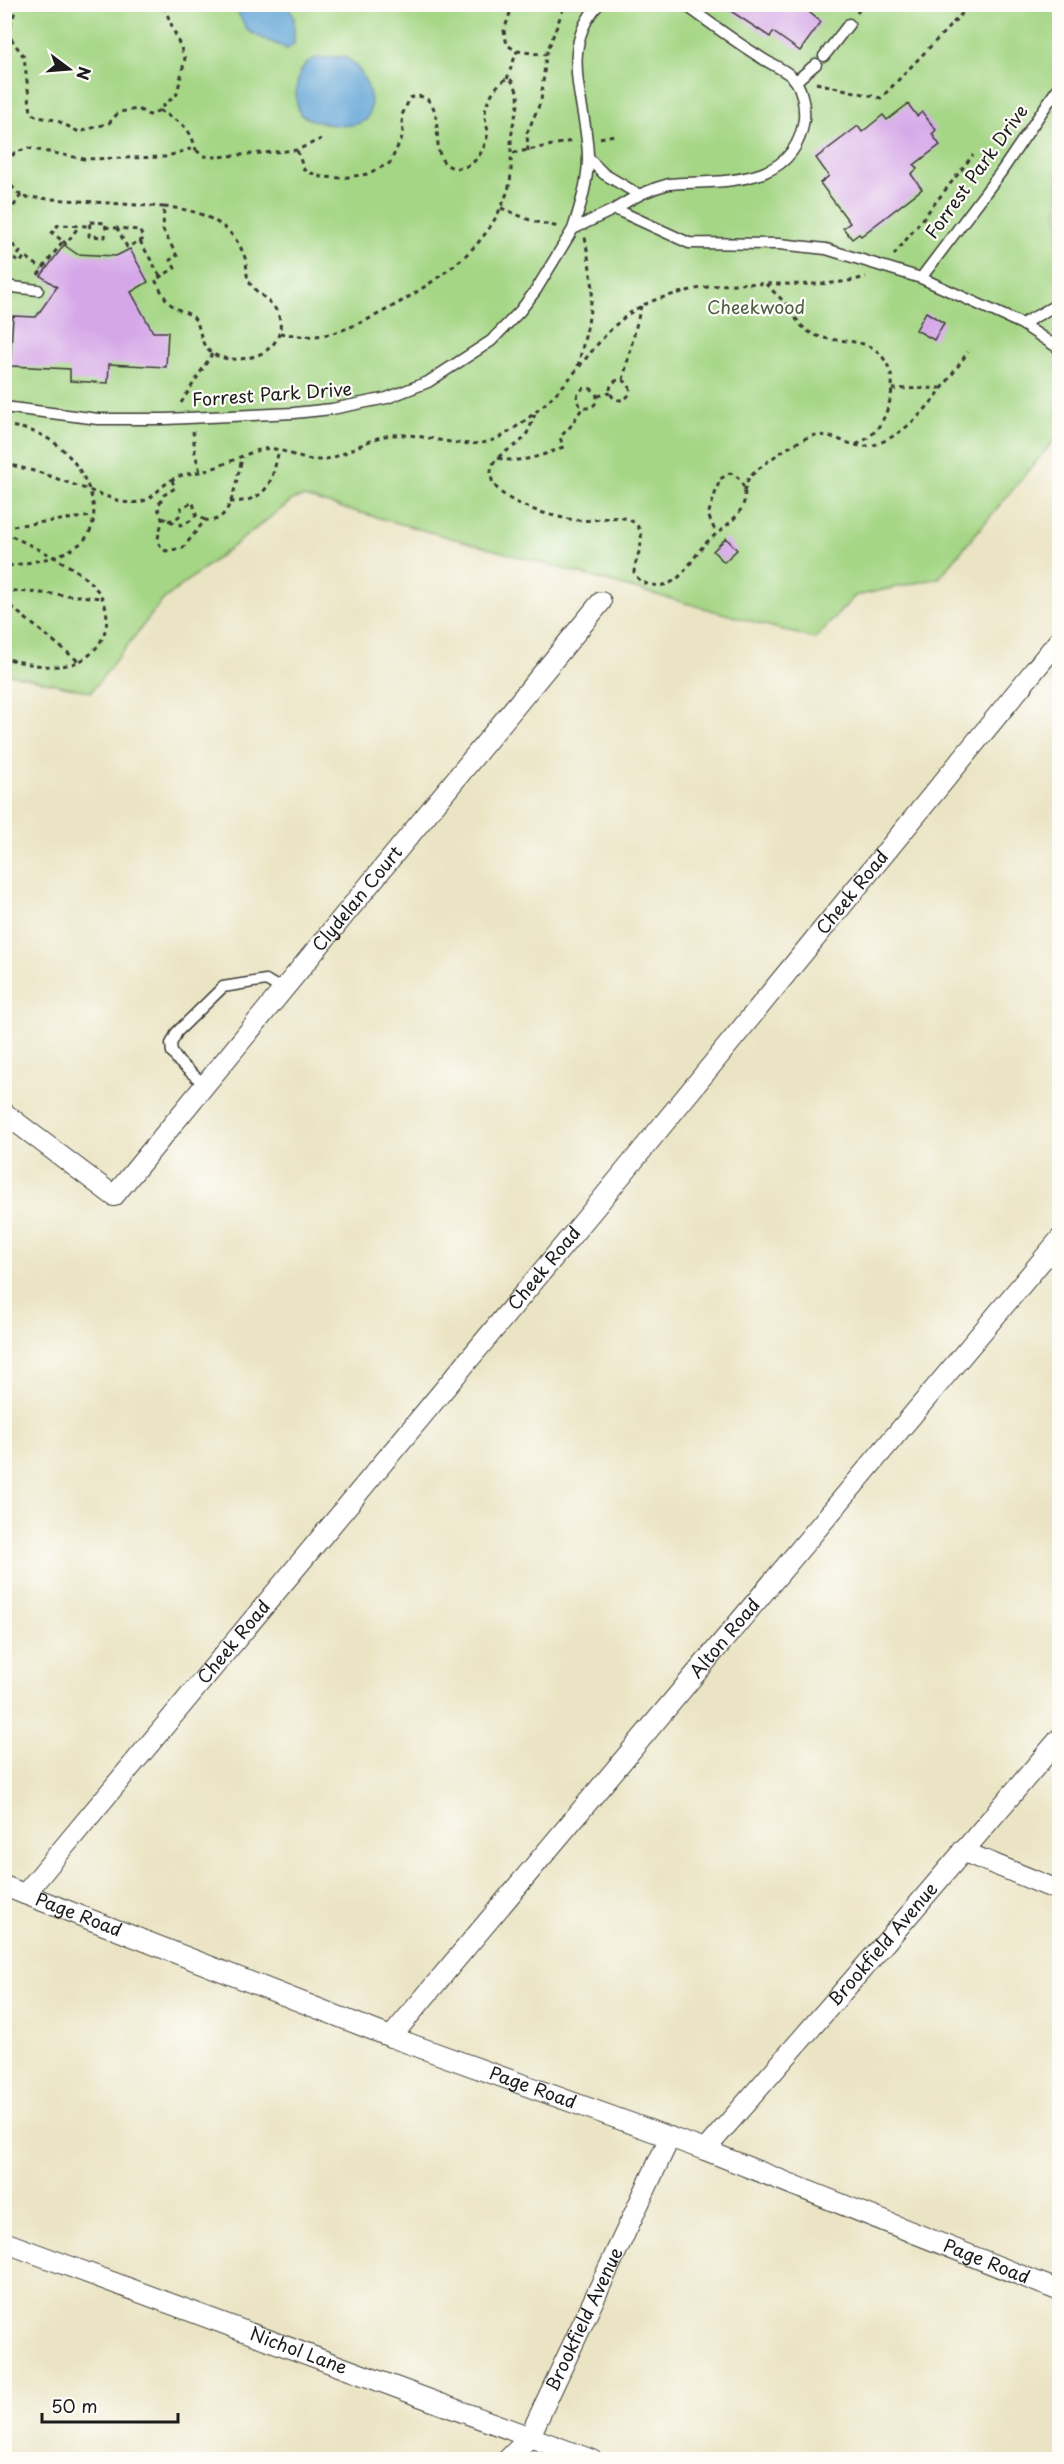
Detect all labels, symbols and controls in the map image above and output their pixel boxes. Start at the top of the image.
north arrow [39,39,99,99]
text: N [71,64,98,83]
street label: Forrest Park Drive [918,98,1034,244]
park label: Cheekwood [707,293,805,320]
street label: Forrest Park Drive [191,374,353,413]
street label: Clydelan Court [305,839,408,957]
street label: Cheek Road [809,844,894,940]
street label: Cheek Road [500,1220,586,1315]
street label: Alton Road [682,1592,765,1683]
street label: Cheek Road [190,1594,276,1689]
street label: Brookfield Avenue [821,1876,943,2012]
street label: Page Road [32,1885,126,1943]
street label: Page Road [486,2059,580,2115]
street label: Page Road [940,2231,1034,2290]
street label: Brookfield Avenue [538,2242,629,2395]
street label: Nichol Lane [246,2319,352,2380]
scale bar [42,2386,178,2424]
text: 50 m [51,2392,98,2419]

